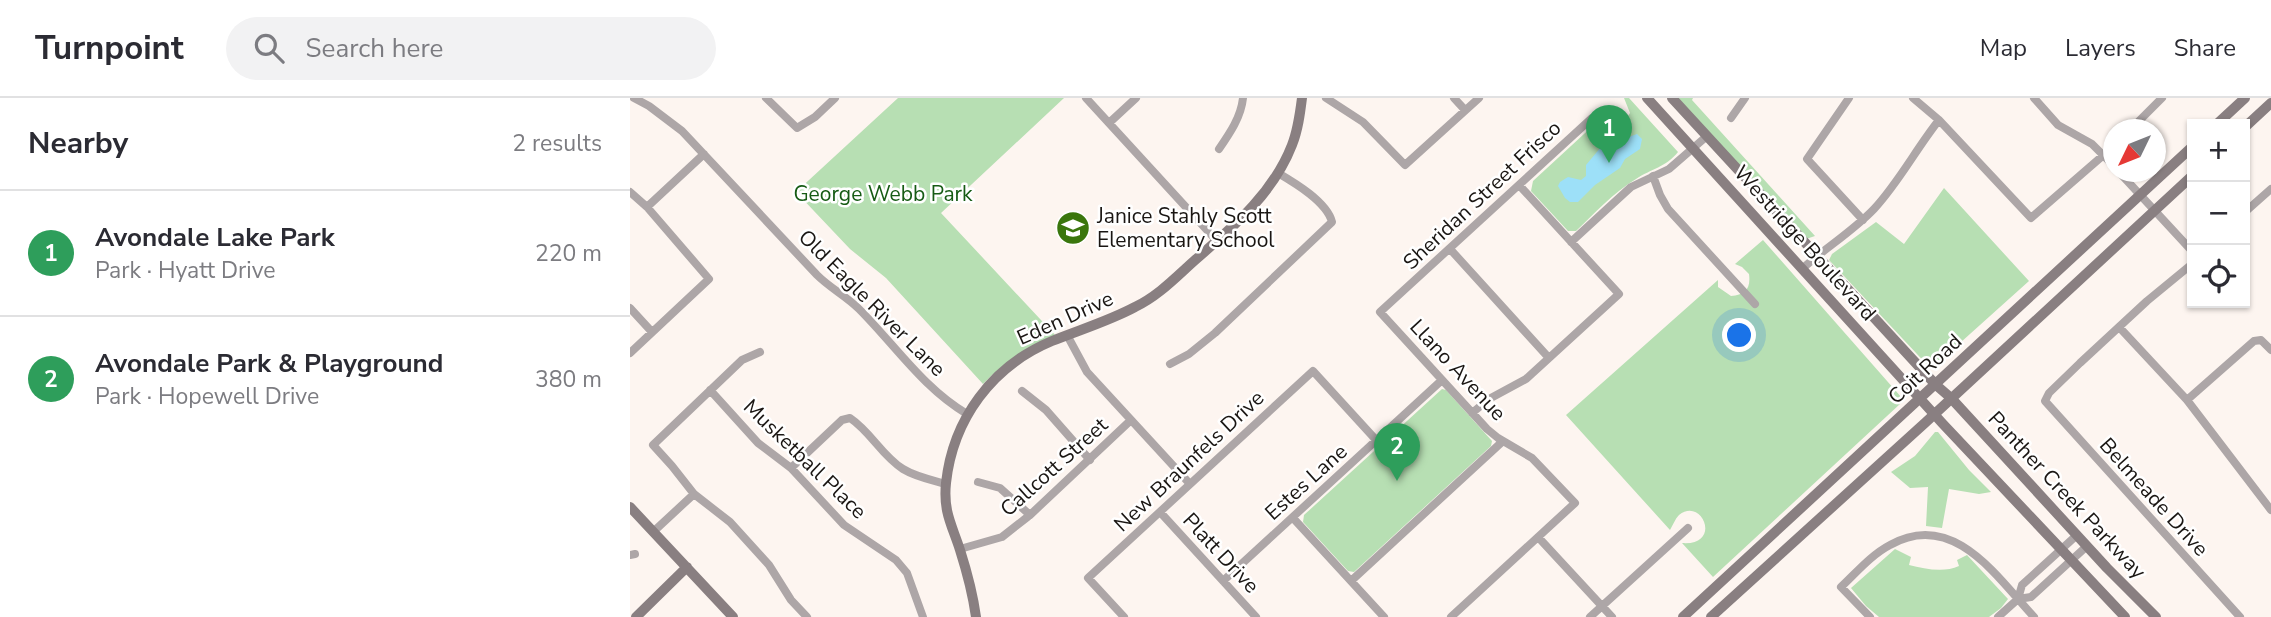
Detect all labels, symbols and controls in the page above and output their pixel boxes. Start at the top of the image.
search box [226,17,716,80]
text: Turnpoint [35,26,184,71]
icon: search [250,29,288,67]
text: Search here [306,31,443,66]
text: Map [1980,32,2027,64]
text: Layers [2065,32,2136,64]
text: Share [2174,32,2236,64]
pin: 1 [1586,105,1632,163]
street label: Sheridan Street Frisco [1397,114,1567,276]
north arrow [2103,119,2166,182]
map controls [2187,119,2250,308]
button: + [2187,119,2250,182]
text: Nearby [28,123,128,164]
text: 2 results [512,128,602,159]
street label: Westridge Boulevard [1728,159,1882,327]
park label: George Webb Park [793,180,973,208]
button: − [2187,182,2250,245]
place label: Janice Stahly Scott Elementary School [1096,202,1275,254]
school or university icon: Janice Stahly Scott Elementary School [1054,209,1092,247]
text: Avondale Lake Park [95,220,335,255]
street label: Old Eagle River Lane [792,223,952,383]
text: 1 [44,238,58,269]
text: 220 m [535,238,602,269]
button: locate [2187,245,2250,308]
text: Park · Hyatt Drive [95,255,276,286]
street label: Eden Drive [1012,284,1118,352]
street label: Llano Avenue [1404,313,1512,427]
your location [1722,318,1756,352]
street label: Coit Road [1882,328,1968,410]
text: Avondale Park & Playground [95,346,443,381]
text: 2 [44,364,58,395]
text: 380 m [535,364,602,395]
text: Park · Hopewell Drive [95,381,319,412]
street label: New Braunfels Drive [1108,384,1270,538]
street label: Musketball Place [737,393,873,525]
street label: Panther Creek Parkway [1982,405,2152,585]
street label: Callcott Street [994,411,1114,523]
pin: 2 [1374,423,1420,481]
street label: Belmeade Drive [2093,432,2215,562]
street label: Estes Lane [1259,438,1353,526]
street label: Platt Drive [1177,507,1265,599]

